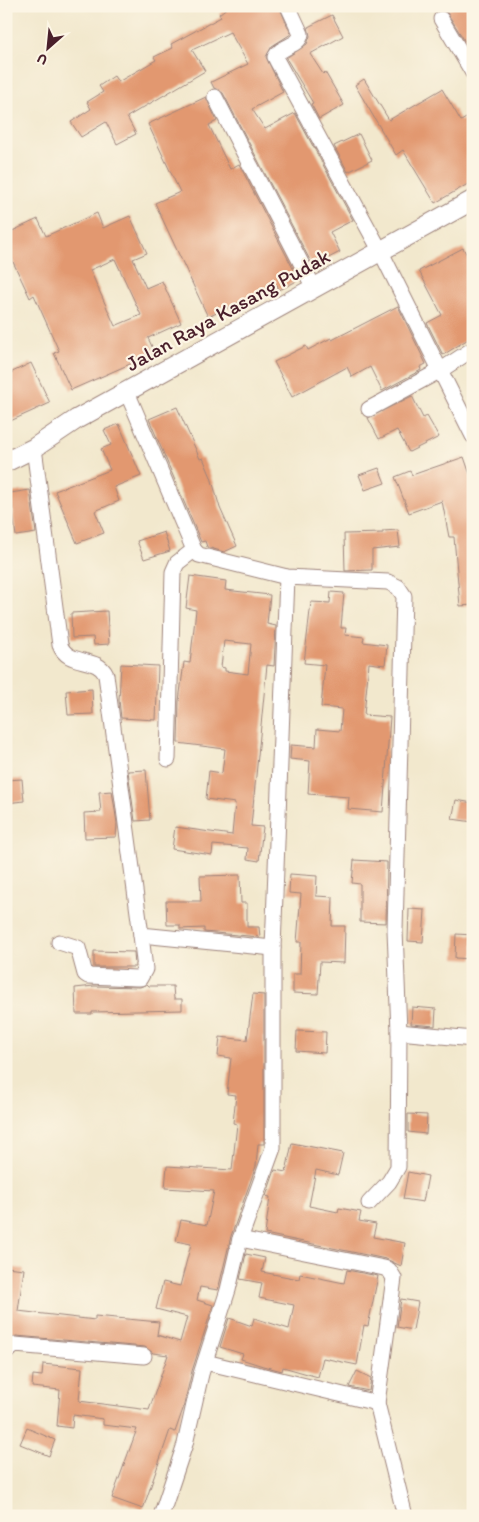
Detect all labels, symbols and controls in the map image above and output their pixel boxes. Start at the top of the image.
north arrow [22,22,72,72]
text: U [34,49,50,69]
street label: Jalan Raya Kasang Pudak [121,243,334,376]

